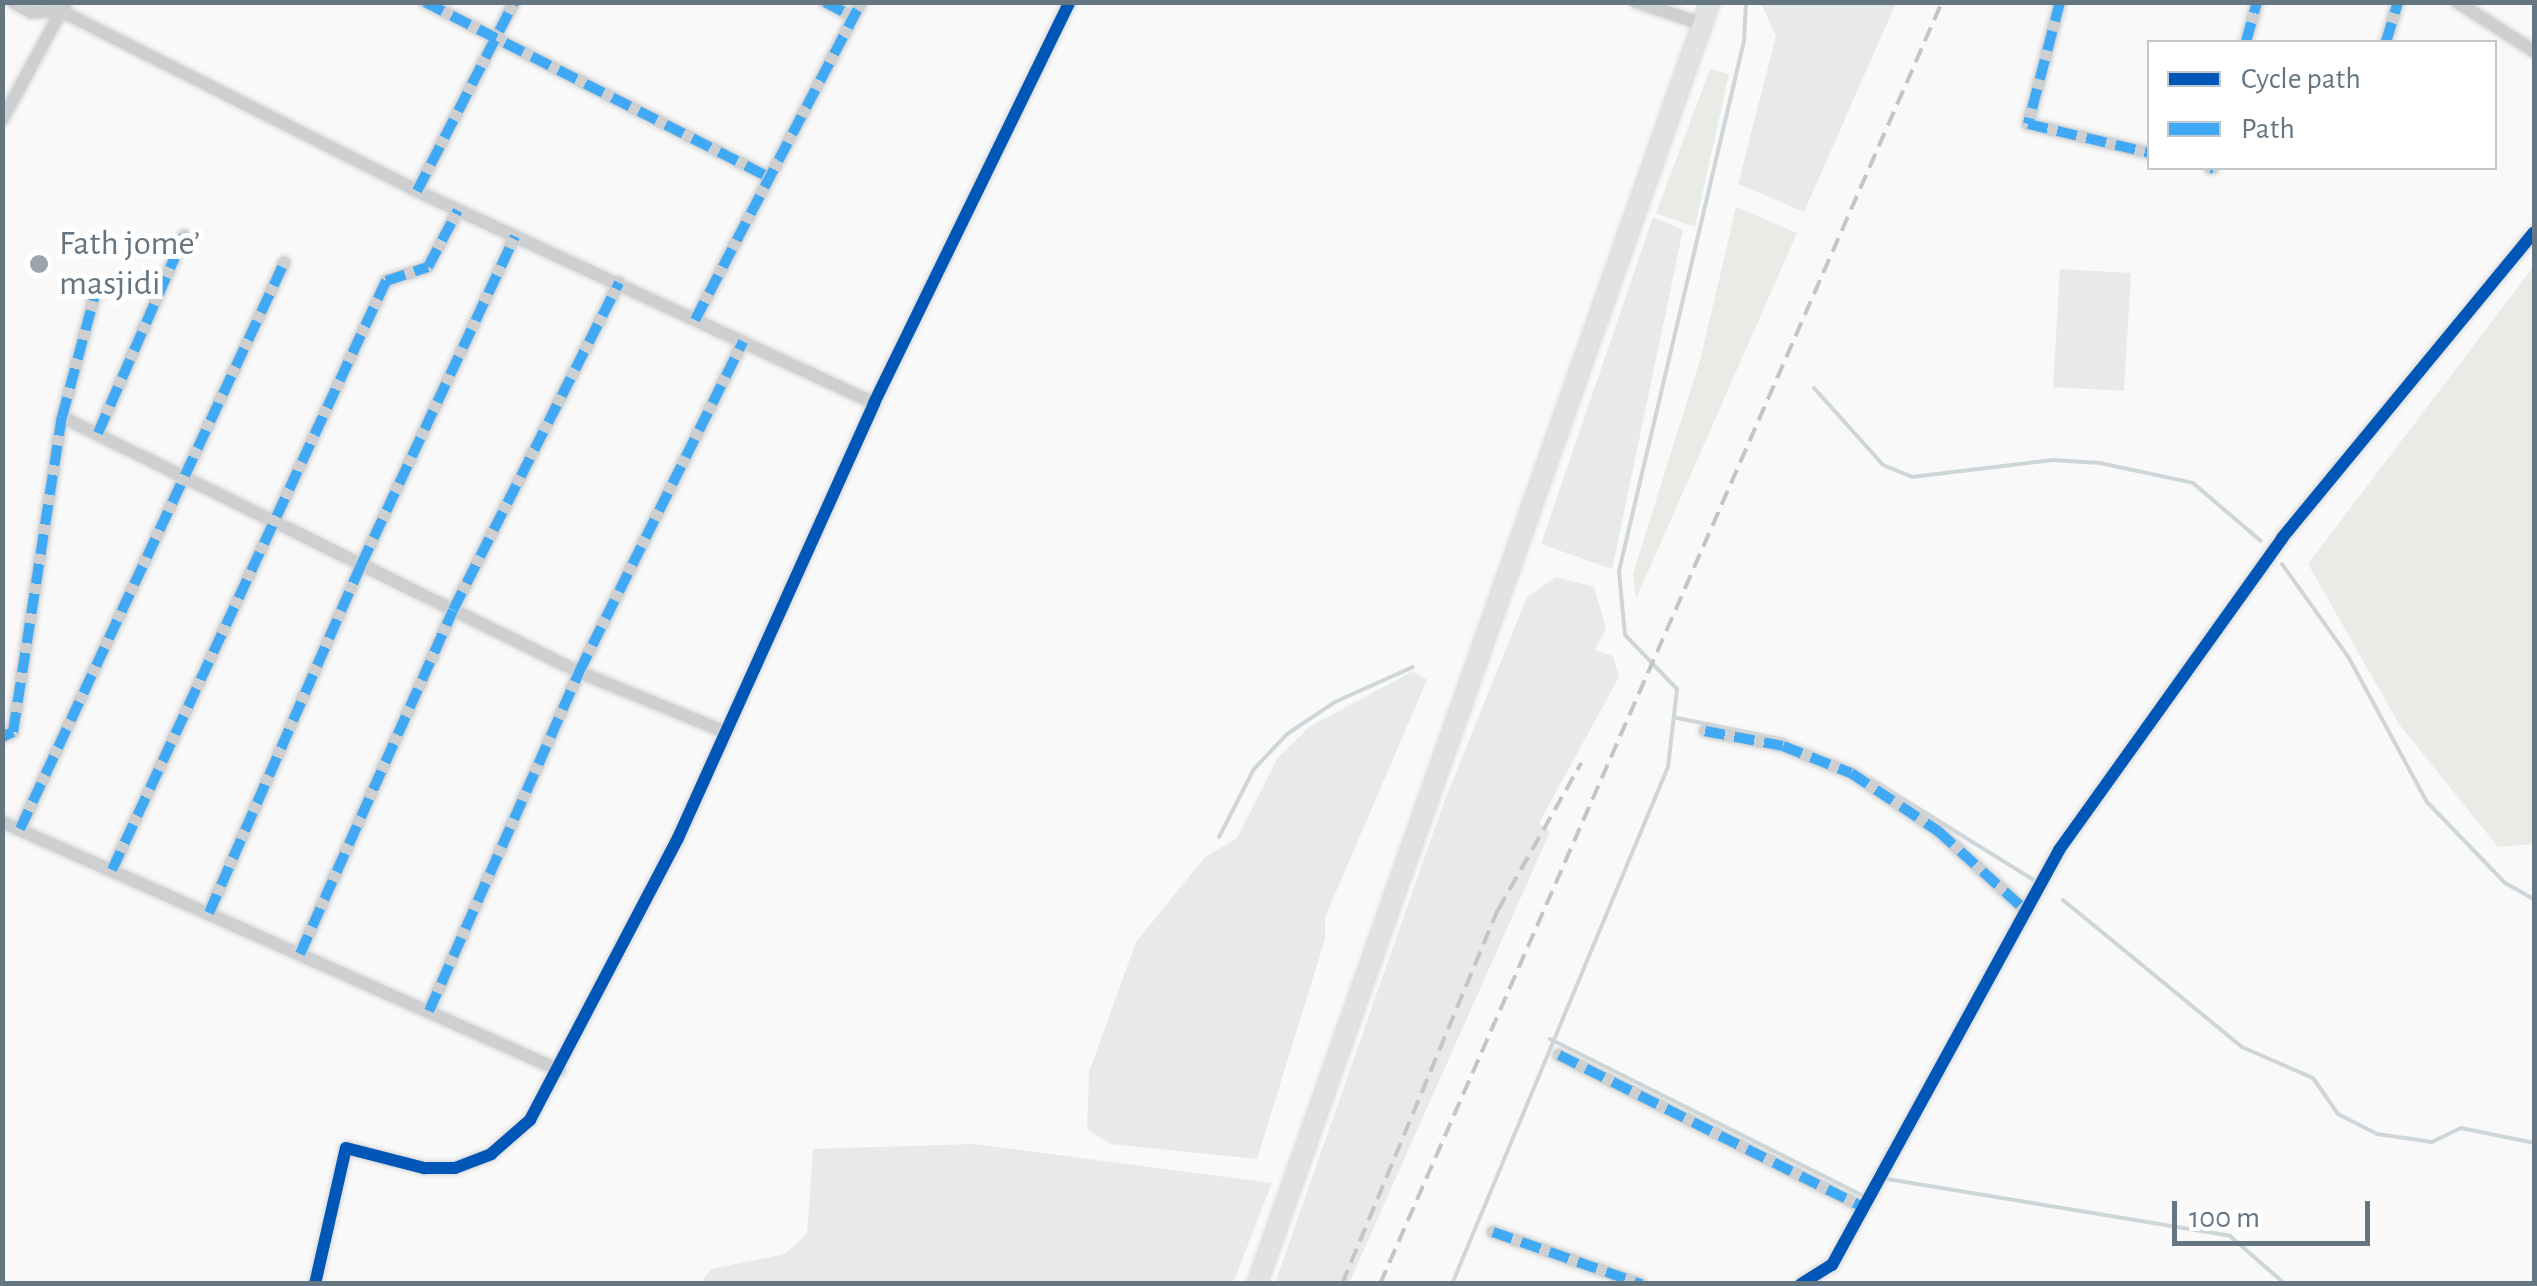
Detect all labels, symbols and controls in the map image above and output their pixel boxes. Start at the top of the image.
legend [2147,40,2497,170]
text: Cycle path [2241,64,2361,94]
text: Path [2241,114,2295,144]
place label: Fath jome’ masjidi [59,223,200,305]
marker: Fath jome’ masjidi [28,253,50,275]
scale bar [2177,1181,2374,1243]
text: 100 m [2189,1203,2260,1233]

